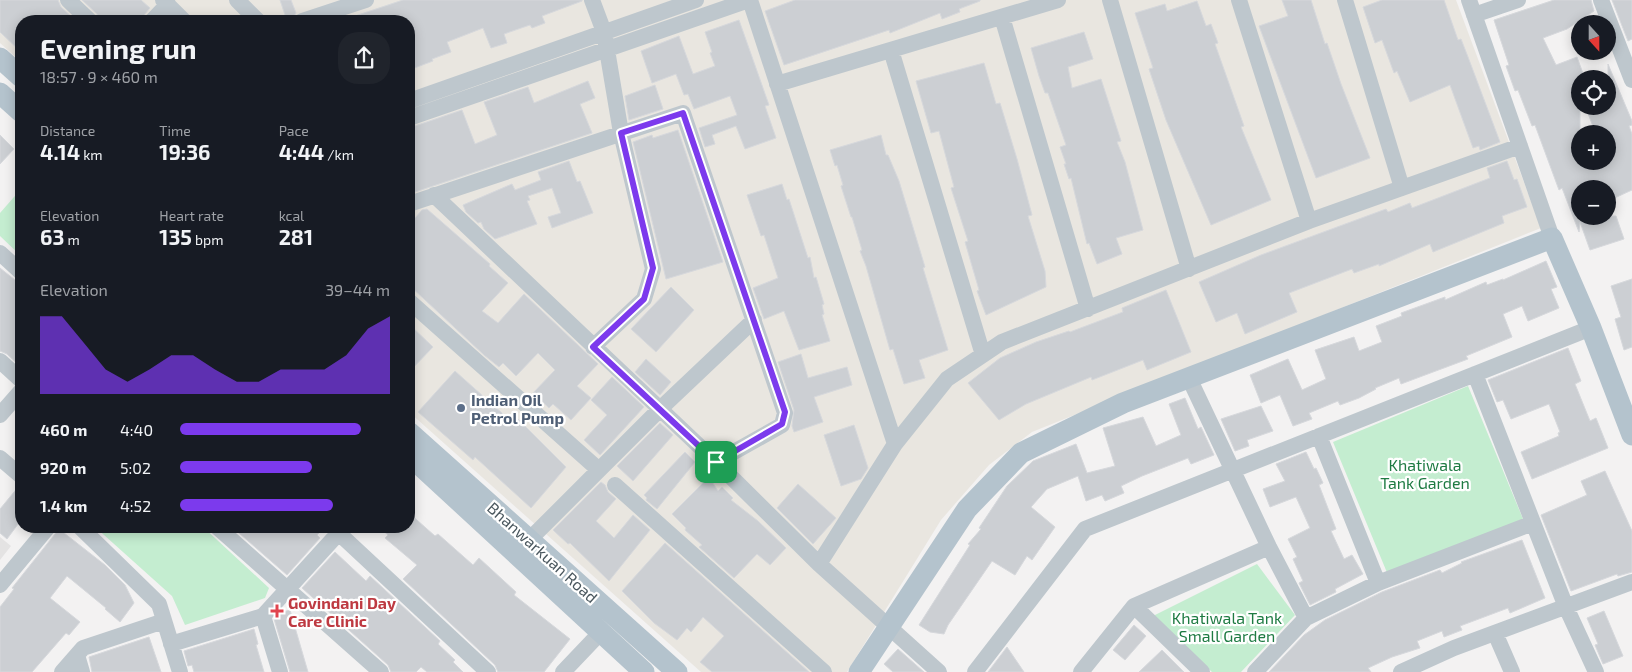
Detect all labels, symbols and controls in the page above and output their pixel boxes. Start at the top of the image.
north arrow [1571,15,1616,60]
map controls [1571,15,1616,225]
text: Evening run [40,31,197,65]
button: share [338,32,390,84]
text: 18:57 · 9 × 460 m [40,67,158,86]
button: locate [1571,70,1616,115]
text: Distance [40,122,95,139]
text: Time [159,122,191,139]
text: Pace [279,122,309,139]
button: + [1571,125,1616,170]
text: 4.14 [40,139,80,164]
text: 19:36 [159,139,210,164]
text: 4:44 [279,139,324,164]
text: km [80,146,103,163]
text: /km [324,146,354,163]
button: − [1571,180,1616,225]
text: Elevation [40,207,99,224]
text: Heart rate [159,207,224,224]
text: kcal [279,207,304,224]
text: 63 [40,224,64,249]
text: 135 [159,224,192,249]
text: 281 [279,224,313,249]
text: m [64,231,80,248]
text: bpm [192,231,223,248]
text: Elevation [40,280,108,299]
text: 39–44 m [325,280,390,299]
place label: Indian Oil Petrol Pump [471,390,564,427]
marker: Indian Oil Petrol Pump [455,402,467,414]
text: 460 m [40,420,87,439]
text: 4:40 [120,420,153,439]
pin [695,441,737,483]
icon: arrive [702,448,730,476]
park label: Khatiwala Tank Garden [1380,455,1470,492]
text: 920 m [40,458,86,477]
text: 5:02 [120,458,151,477]
text: 1.4 km [40,496,87,515]
text: 4:52 [120,496,151,515]
street label: Bhanwarkuan Road [484,498,602,606]
place label: Govindani Day Care Clinic [288,593,396,630]
marker: Govindani Day Care Clinic [270,604,284,618]
park label: Khatiwala Tank Small Garden [1172,608,1282,645]

